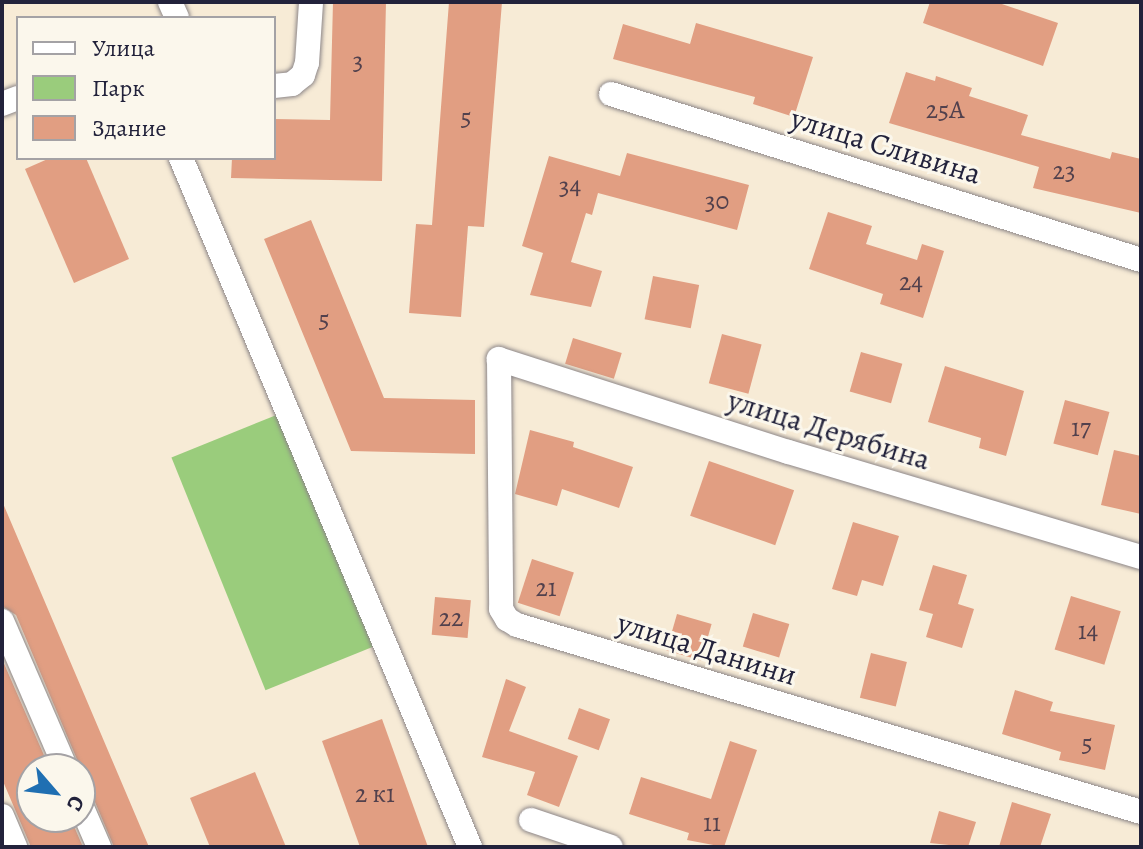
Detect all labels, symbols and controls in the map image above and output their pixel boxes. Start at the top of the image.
legend [16,16,276,160]
text: Улица [92,32,155,64]
house number: 3 [353,45,363,77]
text: Парк [92,72,145,104]
house number: 25А [926,94,964,126]
street label: улица Сливина [787,100,985,192]
house number: 5 [460,101,472,133]
text: Здание [92,112,167,144]
house number: 23 [1052,155,1076,187]
house number: 34 [559,170,581,202]
house number: 30 [705,185,729,217]
house number: 24 [899,266,923,298]
house number: 5 [318,303,330,335]
street label: улица Дерябина [723,382,935,478]
house number: 17 [1071,412,1091,444]
house number: 21 [535,572,557,604]
house number: 22 [439,602,463,634]
street label: улица Данини [613,605,801,693]
house number: 14 [1078,615,1098,647]
house number: 5 [1081,727,1093,759]
north arrow [16,753,96,833]
house number: 2 к1 [355,778,395,810]
text: С [59,790,92,816]
house number: 11 [703,807,721,839]

